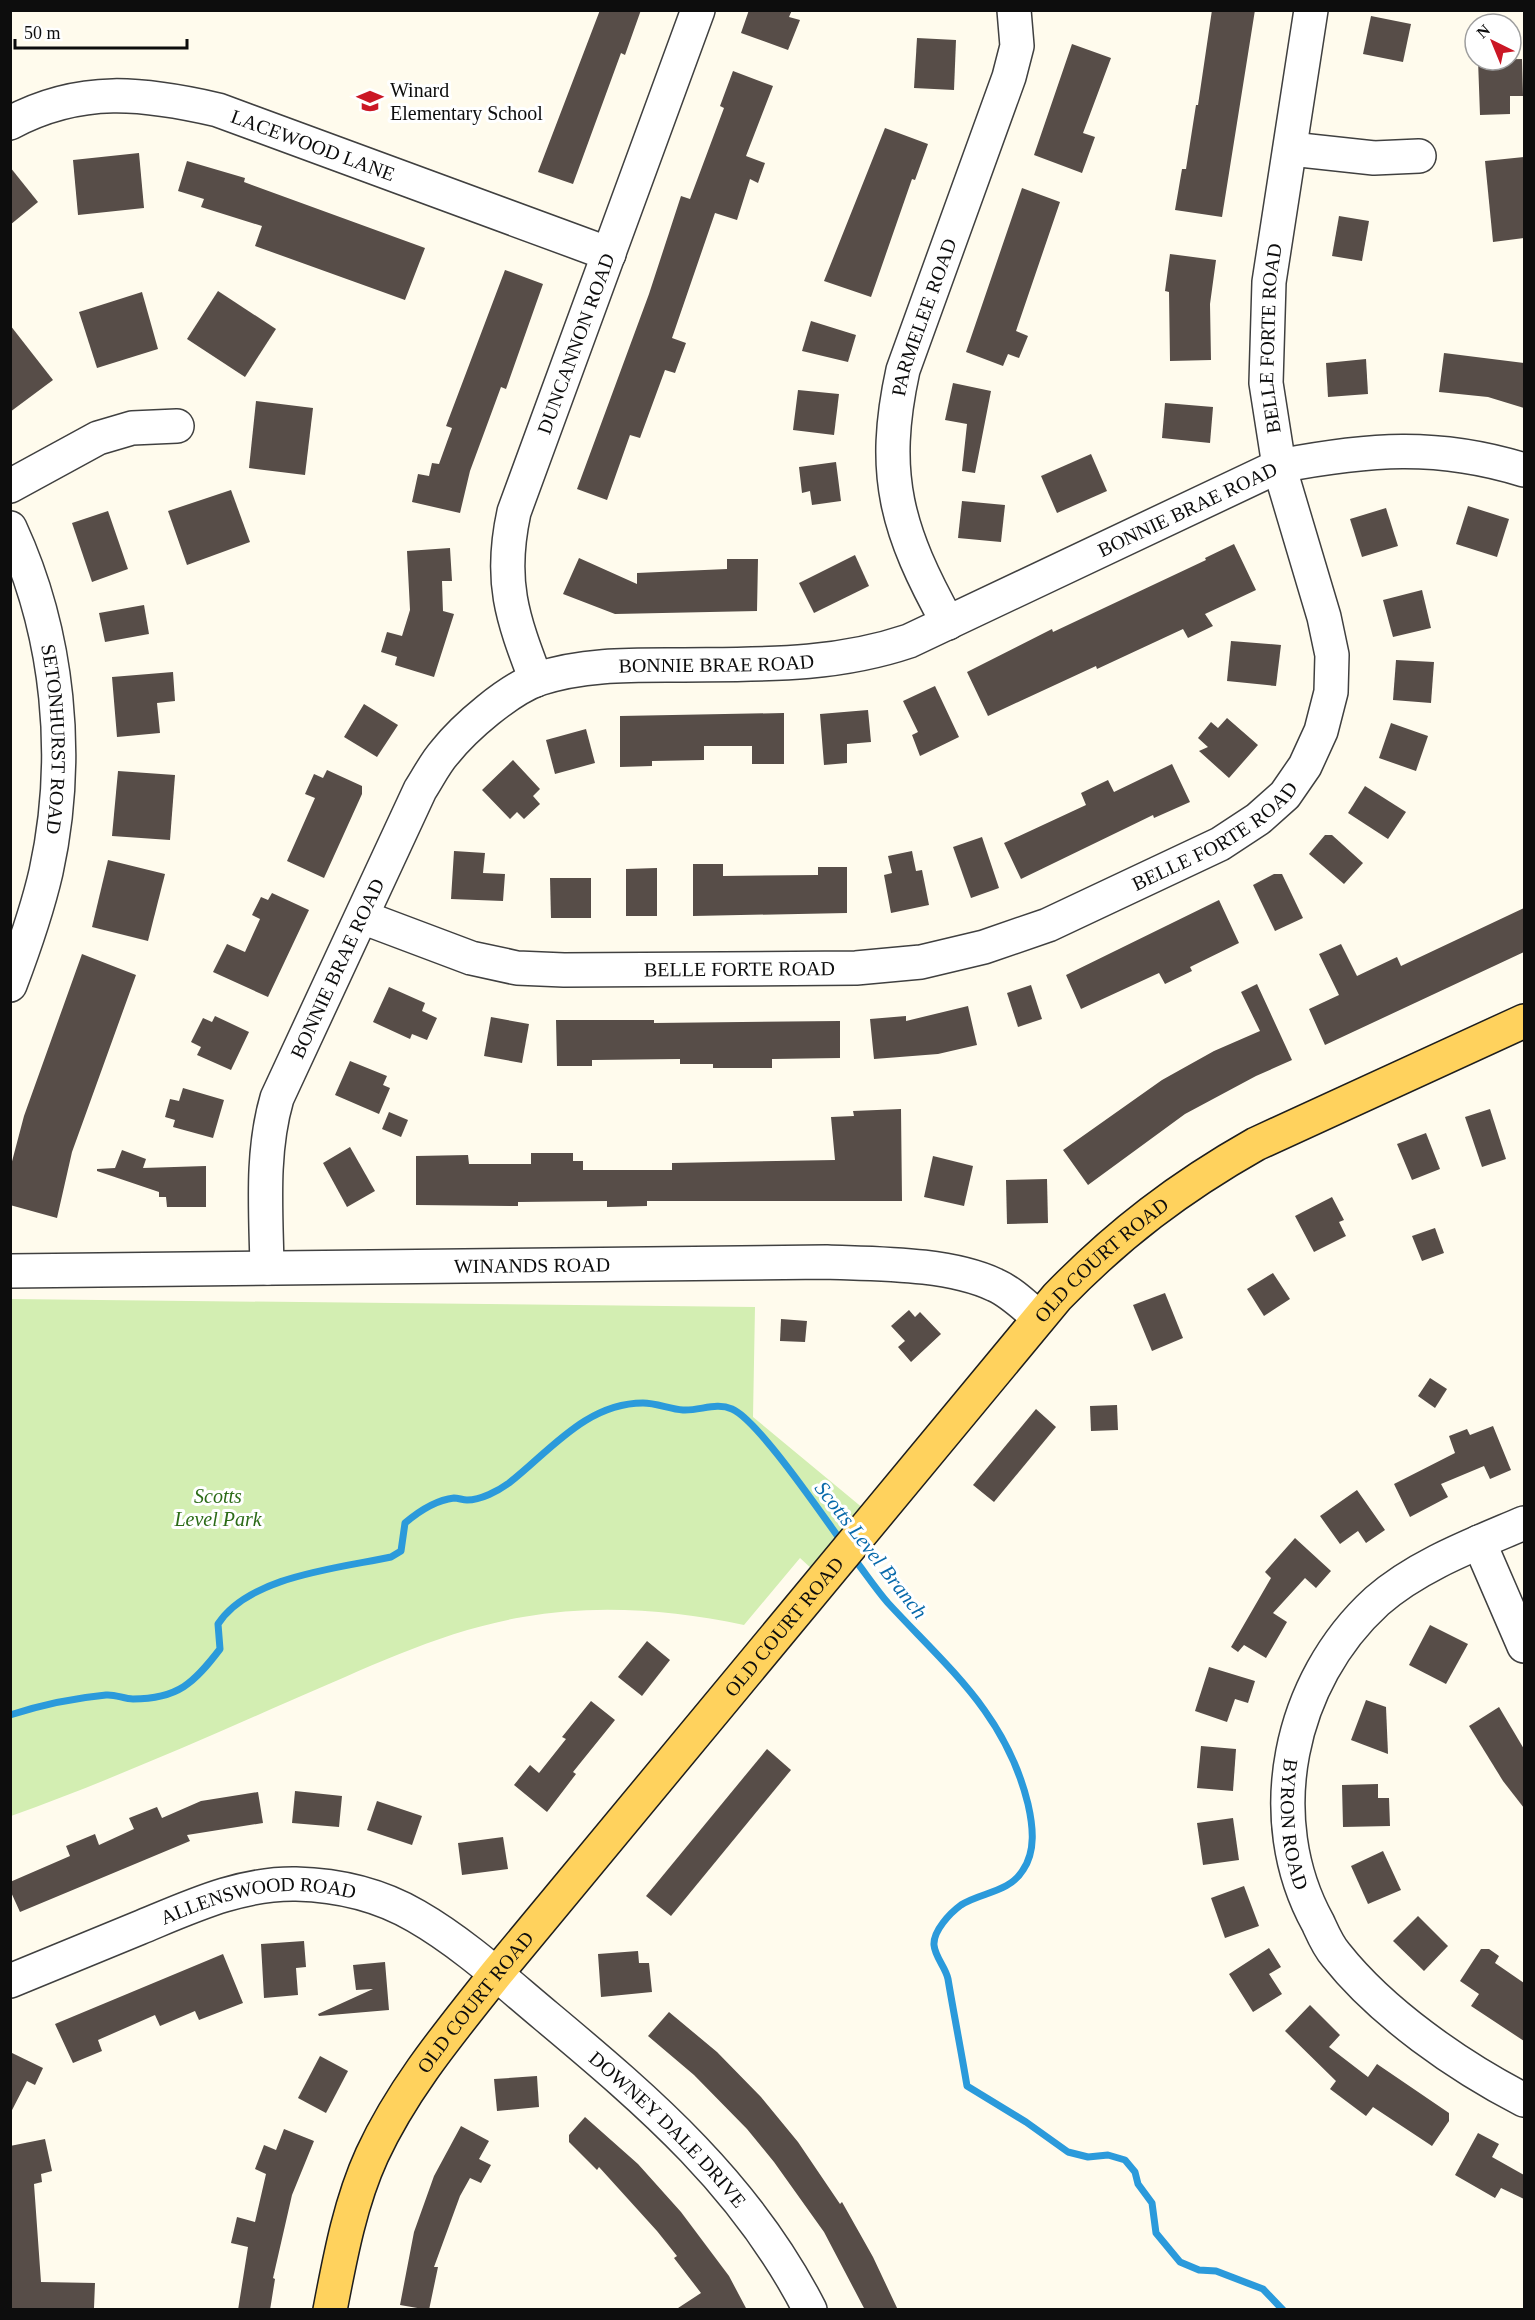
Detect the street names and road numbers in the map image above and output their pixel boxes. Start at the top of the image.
street label: LACEWOOD LANE [228,105,398,185]
street label: PARMELEE ROAD [887,235,961,398]
street label: BELLE FORTE ROAD [1255,242,1286,435]
street label: DUNCANNON ROAD [533,250,619,437]
street label: BONNIE BRAE ROAD [1094,458,1281,561]
street label: SETONHURST ROAD [37,642,70,836]
street label: BONNIE BRAE ROAD [618,650,815,677]
street label: BELLE FORTE ROAD [1129,778,1302,895]
street label: BONNIE BRAE ROAD [286,875,388,1062]
street label: BELLE FORTE ROAD [644,957,835,980]
street label: OLD COURT ROAD [1030,1193,1172,1327]
street label: WINANDS ROAD [454,1253,610,1277]
street label: OLD COURT ROAD [720,1553,848,1701]
street label: BYRON ROAD [1277,1758,1313,1892]
street label: ALLENSWOOD ROAD [157,1873,358,1929]
street label: OLD COURT ROAD [413,1927,538,2077]
street label: DOWNEY DALE DRIVE [585,2047,751,2212]

